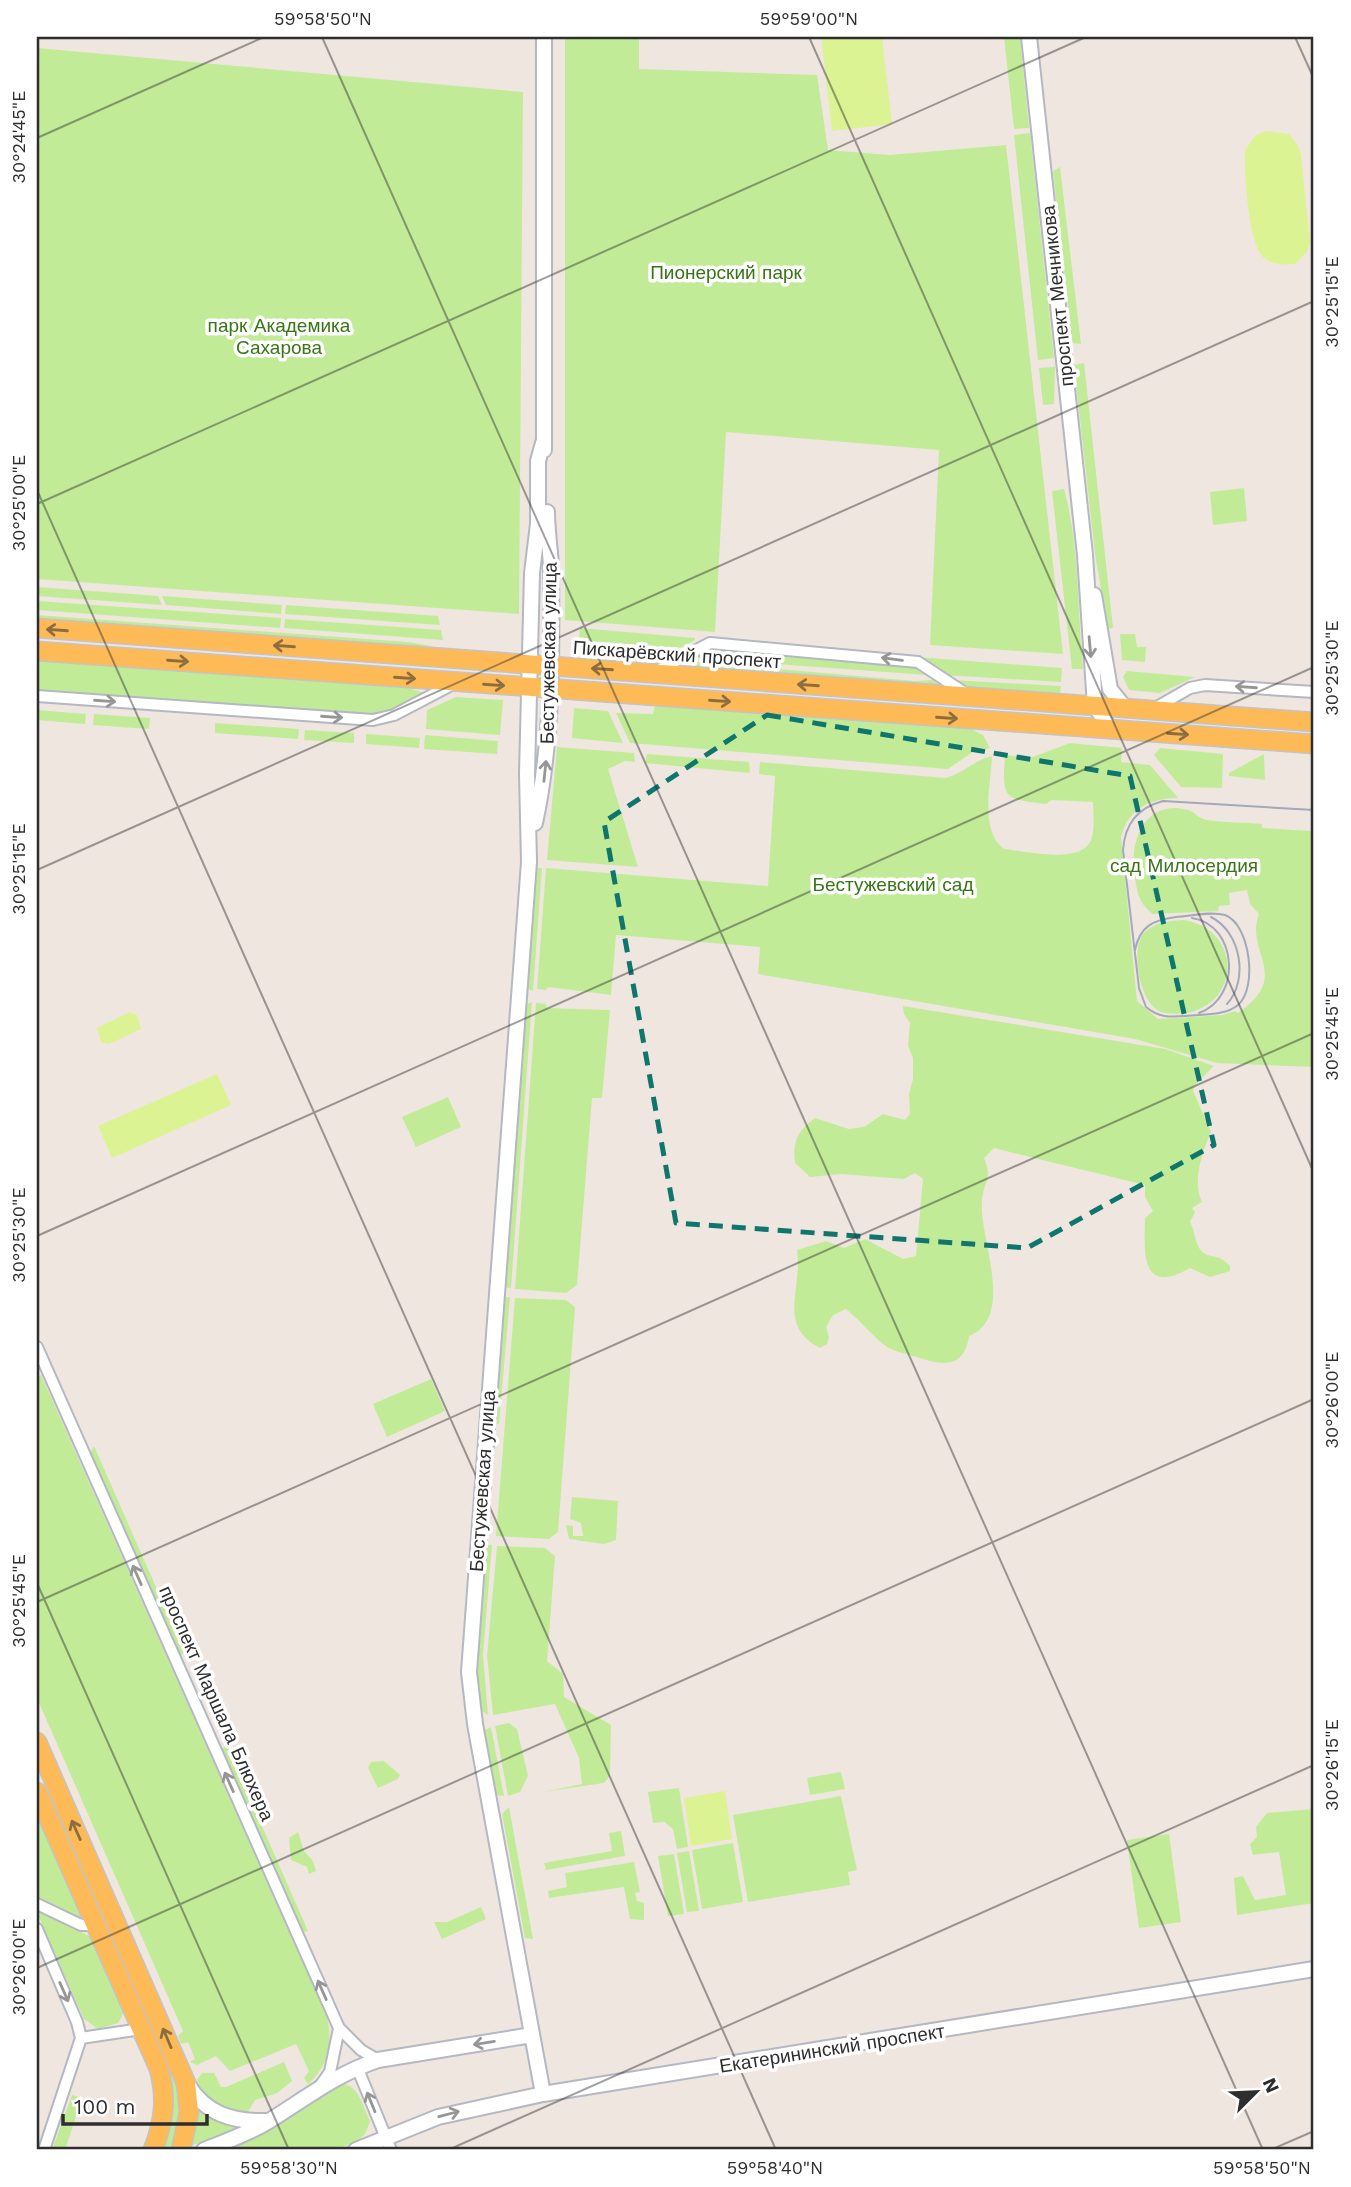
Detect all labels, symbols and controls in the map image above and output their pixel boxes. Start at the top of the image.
text: 59°58'50"N [274,8,372,29]
text: 59°59'00"N [760,8,858,29]
text: 30°24'45"E [8,91,29,183]
street label: проспект Мечникова [1037,204,1078,388]
text: 30°25'15"E [1321,256,1342,348]
park label: Пионерский парк [650,261,803,284]
park label: парк Академика Сахарова [208,314,351,359]
text: 30°25'00"E [8,455,29,551]
street label: Бестужевская улица [535,561,562,744]
text: 30°25'30"E [1321,620,1342,716]
one-way arrow [46,623,68,636]
street label: Пискарёвский проспект [572,636,782,673]
one-way arrow [1084,636,1097,658]
one-way arrow [272,639,295,652]
one-way arrow [881,652,903,665]
one-way arrow [166,655,189,668]
one-way arrow [591,662,613,675]
one-way arrow [393,672,416,685]
one-way arrow [797,678,820,691]
one-way arrow [482,679,504,692]
one-way arrow [1235,681,1258,694]
one-way arrow [93,695,116,708]
one-way arrow [708,695,731,708]
one-way arrow [320,711,342,724]
one-way arrow [935,711,958,724]
one-way arrow [1166,728,1189,741]
one-way arrow [539,761,552,783]
text: 30°25'15"E [8,823,29,915]
park label: сад Милосердия [1110,854,1258,877]
park label: Бестужевский сад [813,873,974,896]
text: 30°25'45"E [1321,987,1342,1081]
text: 30°25'30"E [8,1187,29,1283]
text: 30°26'00"E [1321,1352,1342,1448]
street label: Бестужевская улица [465,1389,500,1573]
text: 30°25'45"E [8,1554,29,1648]
one-way arrow [130,1564,143,1586]
street label: проспект Маршала Блюхера [154,1582,279,1825]
text: 30°26'15"E [1321,1719,1342,1811]
one-way arrow [222,1772,235,1794]
one-way arrow [69,1820,82,1841]
text: 30°26'00"E [8,1919,29,2015]
one-way arrow [58,1980,71,2002]
one-way arrow [315,1980,328,2002]
street label: Екатерининский проспект [718,2019,947,2078]
one-way arrow [160,2028,173,2049]
one-way arrow [473,2037,496,2050]
north arrow [1222,2058,1292,2128]
text: N [1258,2074,1284,2096]
scale bar [63,2082,206,2126]
one-way arrow [363,2092,376,2114]
text: 100 m [74,2094,136,2119]
one-way arrow [438,2107,460,2120]
text: 59°58'30"N [240,2157,338,2178]
text: 59°58'40"N [727,2157,823,2178]
text: 59°58'50"N [1213,2157,1311,2178]

